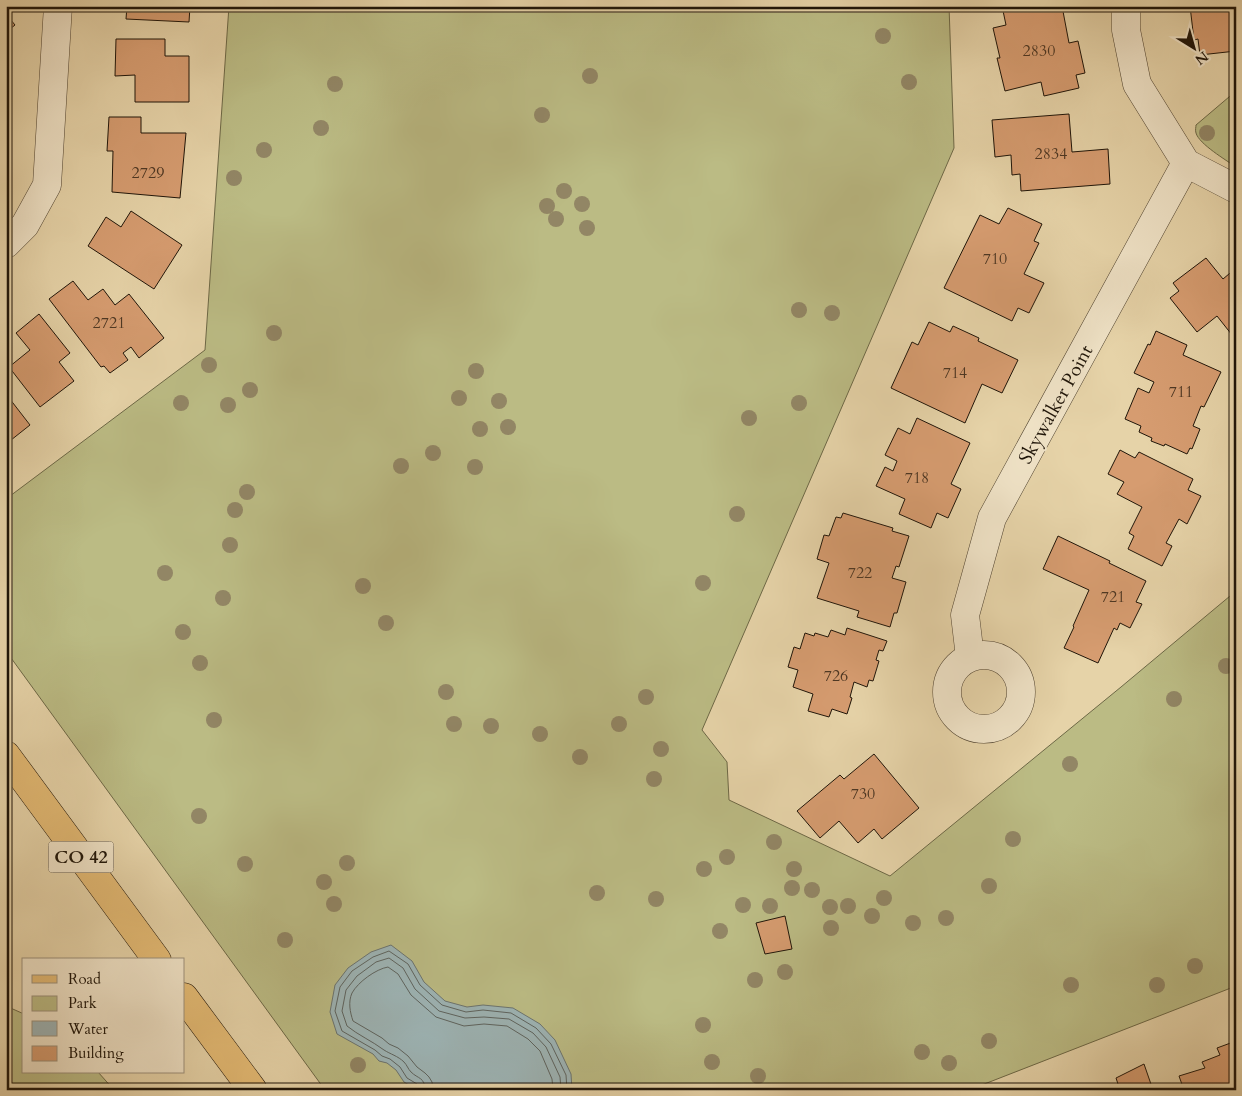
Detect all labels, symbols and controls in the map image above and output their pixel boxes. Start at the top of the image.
north arrow [1170,22,1220,72]
house number: 2830 [1023,40,1055,62]
text: N [1191,47,1212,69]
house number: 2834 [1035,143,1067,165]
house number: 2729 [132,162,164,184]
house number: 710 [983,248,1007,270]
house number: 2721 [93,312,125,334]
street label: Skywalker Point [1012,340,1099,469]
house number: 714 [943,362,967,384]
house number: 711 [1169,381,1193,403]
house number: 718 [905,467,929,489]
house number: 722 [848,562,872,584]
house number: 721 [1101,586,1125,608]
house number: 726 [824,665,848,687]
house number: 730 [851,783,875,805]
road number: CO 42 [48,842,114,872]
legend [22,958,185,1074]
text: Road [68,969,101,989]
text: Park [68,993,97,1013]
text: Water [67,1019,109,1039]
text: Building [68,1043,124,1063]

